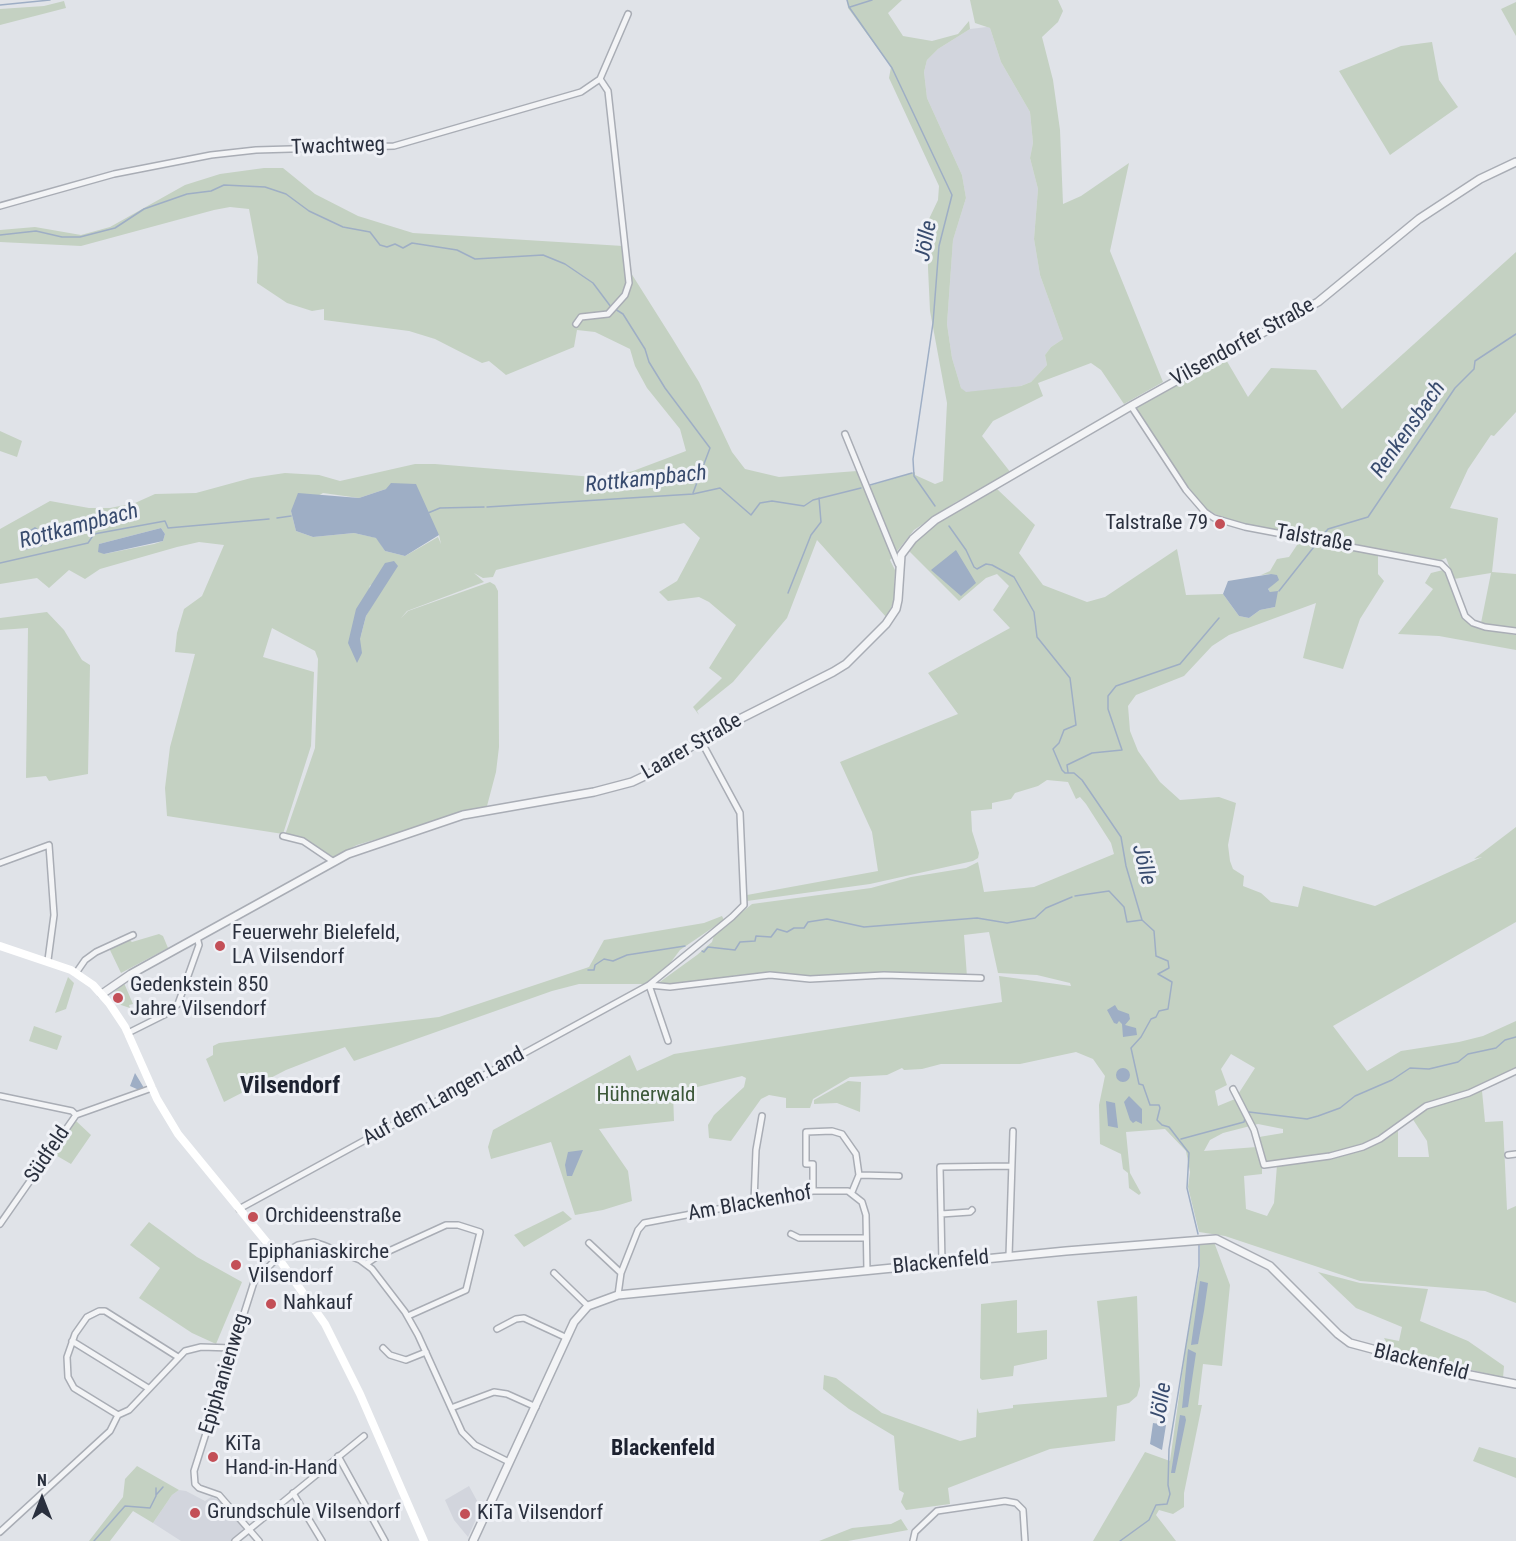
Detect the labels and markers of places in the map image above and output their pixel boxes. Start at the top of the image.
place label: Talstraße 79 [1105,511,1208,537]
marker: Talstraße 79 [1213,517,1227,531]
place label: Feuerwehr Bielefeld, LA Vilsendorf [232,921,400,971]
marker: Feuerwehr Bielefeld, LA Vilsendorf [213,939,227,953]
place label: Gedenkstein 850 Jahre Vilsendorf [130,973,269,1023]
marker: Gedenkstein 850 Jahre Vilsendorf [111,991,125,1005]
place label: Orchideenstraße [265,1204,401,1230]
marker: Orchideenstraße [246,1210,260,1224]
place label: Epiphaniaskirche Vilsendorf [248,1240,389,1290]
marker: Epiphaniaskirche Vilsendorf [229,1258,243,1272]
place label: Nahkauf [283,1291,353,1317]
marker: Nahkauf [264,1297,278,1311]
place label: KiTa Hand-in-Hand [225,1432,338,1482]
marker: KiTa Hand-in-Hand [206,1450,220,1464]
place label: Grundschule Vilsendorf [207,1500,401,1526]
place label: KiTa Vilsendorf [477,1501,603,1527]
marker: Grundschule Vilsendorf [188,1506,202,1520]
marker: KiTa Vilsendorf [458,1507,472,1521]

